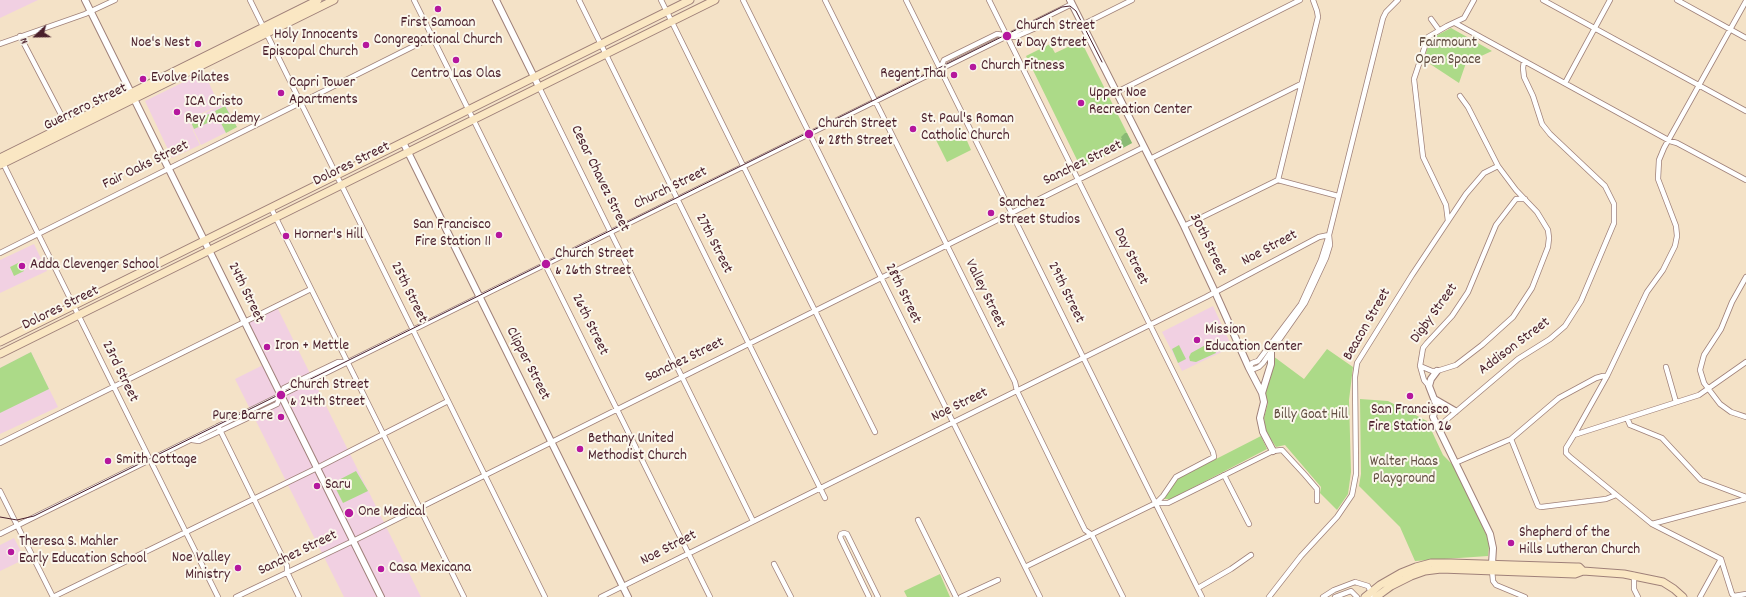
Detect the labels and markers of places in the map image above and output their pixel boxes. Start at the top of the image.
marker: First Samoan Congregational Church [433,4,443,14]
place label: First Samoan Congregational Church [374,15,502,50]
place label: Church Street & Day Street [1016,18,1095,53]
place label: Holy Innocents Episcopal Church [262,27,358,62]
marker: Church Street & Day Street [1001,30,1013,42]
place label: Noe's Nest [131,35,190,53]
marker: Noe's Nest [193,39,203,49]
marker: Holy Innocents Episcopal Church [361,40,371,50]
marker: Centro Las Olas [451,55,461,65]
place label: Church Fitness [981,58,1065,76]
marker: Church Fitness [968,62,978,72]
place label: Centro Las Olas [411,66,501,84]
place label: Regent Thai [880,66,946,84]
place label: Evolve Pilates [151,70,229,88]
marker: Regent Thai [949,70,959,80]
marker: Evolve Pilates [138,74,148,84]
place label: Capri Tower Apartments [289,75,358,110]
place label: Upper Noe Recreation Center [1089,85,1192,120]
marker: Capri Tower Apartments [276,88,286,98]
place label: ICA Cristo Rey Academy [185,94,260,129]
marker: Upper Noe Recreation Center [1076,98,1086,108]
marker: ICA Cristo Rey Academy [172,107,182,117]
place label: St. Paul's Roman Catholic Church [921,111,1014,146]
place label: Church Street & 28th Street [818,116,897,151]
marker: St. Paul's Roman Catholic Church [908,124,918,134]
marker: Church Street & 28th Street [803,128,815,140]
place label: Sanchez Street Studios [999,195,1080,230]
marker: Sanchez Street Studios [986,208,996,218]
place label: San Francisco Fire Station 11 [413,217,491,252]
place label: Horner's Hill [294,227,363,245]
marker: San Francisco Fire Station 11 [494,230,504,240]
marker: Horner's Hill [281,231,291,241]
place label: Church Street & 26th Street [555,246,634,281]
place label: Adda Clevenger School [30,257,159,275]
marker: Church Street & 26th Street [540,258,552,270]
marker: Adda Clevenger School [17,261,27,271]
place label: Mission Education Center [1205,322,1302,357]
marker: Mission Education Center [1192,335,1202,345]
place label: Iron + Mettle [275,338,349,356]
marker: Iron + Mettle [262,342,272,352]
place label: Church Street & 24th Street [290,377,369,412]
marker: Church Street & 24th Street [275,389,287,401]
marker: San Francisco Fire Station 26 [1405,391,1415,401]
place label: San Francisco Fire Station 26 [1368,402,1452,437]
place label: Pure Barre [212,408,273,426]
marker: Pure Barre [276,412,286,422]
place label: Bethany United Methodist Church [588,431,687,466]
marker: Bethany United Methodist Church [575,444,585,454]
place label: Smith Cottage [116,452,197,470]
marker: Smith Cottage [103,456,113,466]
place label: Saru [325,477,351,495]
marker: Saru [312,481,322,491]
place label: One Medical [358,504,425,522]
marker: One Medical [343,507,355,519]
place label: Shepherd of the Hills Lutheran Church [1519,525,1640,560]
place label: Theresa S. Mahler Early Education School [19,534,147,569]
marker: Shepherd of the Hills Lutheran Church [1506,538,1516,548]
marker: Theresa S. Mahler Early Education School [6,547,16,557]
place label: Noe Valley Ministry [172,550,230,585]
place label: Casa Mexicana [389,560,471,578]
marker: Noe Valley Ministry [233,563,243,573]
marker: Casa Mexicana [376,564,386,574]

